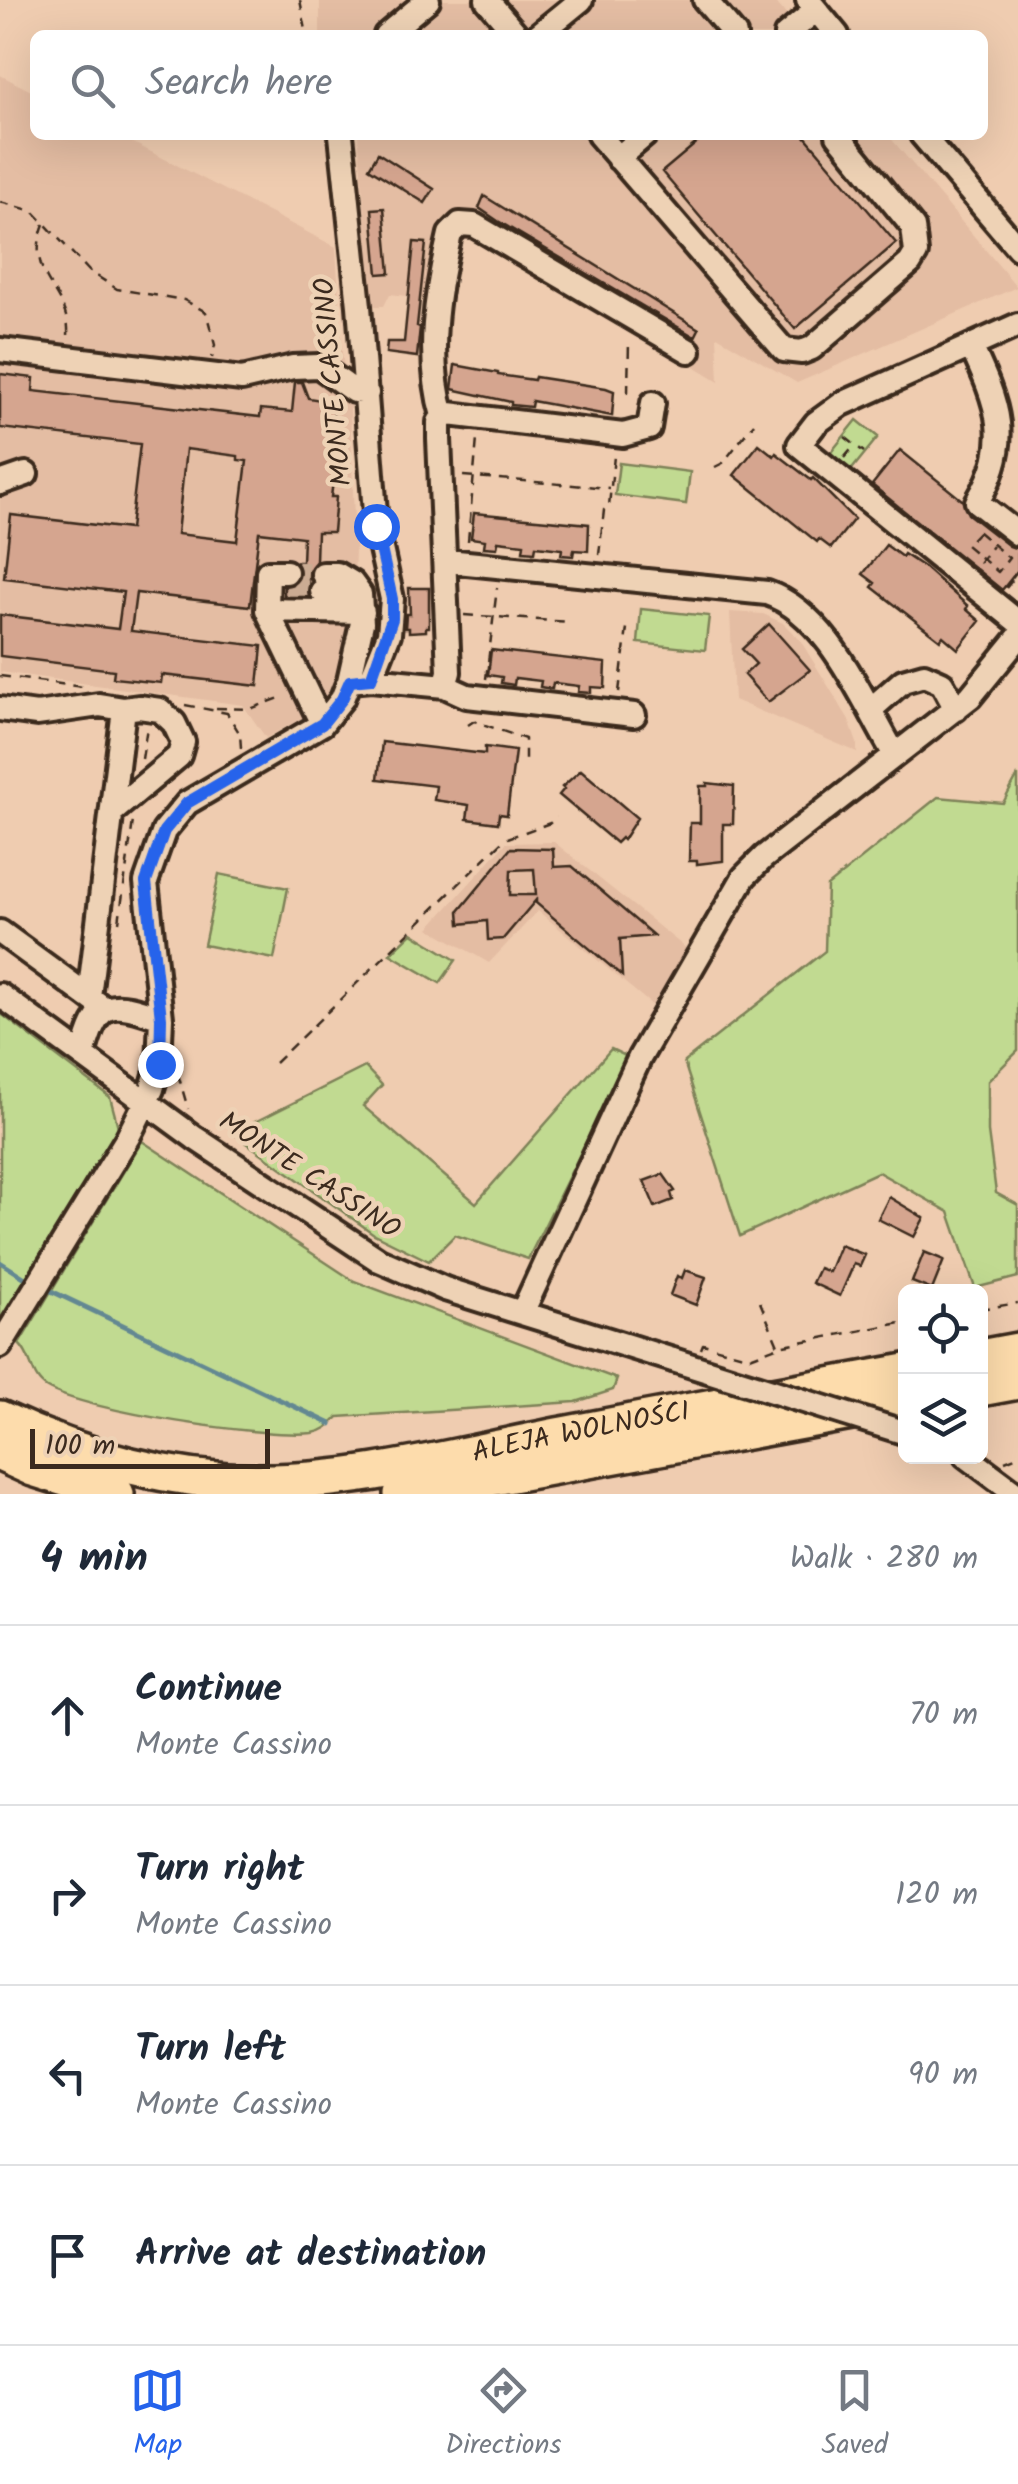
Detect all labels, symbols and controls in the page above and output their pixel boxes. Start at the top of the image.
search box [30,30,988,140]
text: Search here [145,55,332,115]
icon: search [65,58,120,113]
street label: MONTE CASSINO [302,276,366,488]
route start [354,504,400,550]
route end [138,1042,184,1088]
street label: MONTE CASSINO [209,1100,409,1252]
map controls [898,1284,988,1464]
button: locate [898,1284,988,1374]
button: layers [898,1374,988,1464]
street label: ALEJA WOLNOŚCI [468,1389,693,1476]
scale bar [30,1424,270,1468]
text: 100 m [45,1424,115,1469]
text: 4 min [40,1526,148,1593]
text: Walk · 280 m [790,1534,978,1585]
text: Continue [135,1660,282,1720]
icon: ahead [40,1688,95,1743]
text: 70 m [909,1690,978,1741]
text: Monte Cassino [135,1720,332,1771]
text: Turn right [135,1840,304,1900]
icon: right [40,1868,95,1923]
text: 120 m [895,1870,978,1921]
text: Monte Cassino [135,1900,332,1951]
text: Turn left [135,2020,286,2080]
icon: left [40,2048,95,2103]
text: 90 m [908,2050,978,2101]
text: Monte Cassino [135,2080,332,2131]
text: Arrive at destination [135,2225,486,2285]
icon: arrive [40,2228,95,2283]
tab: Map [130,2363,185,2468]
tab: Directions [445,2363,561,2468]
tab: Saved [822,2363,888,2468]

